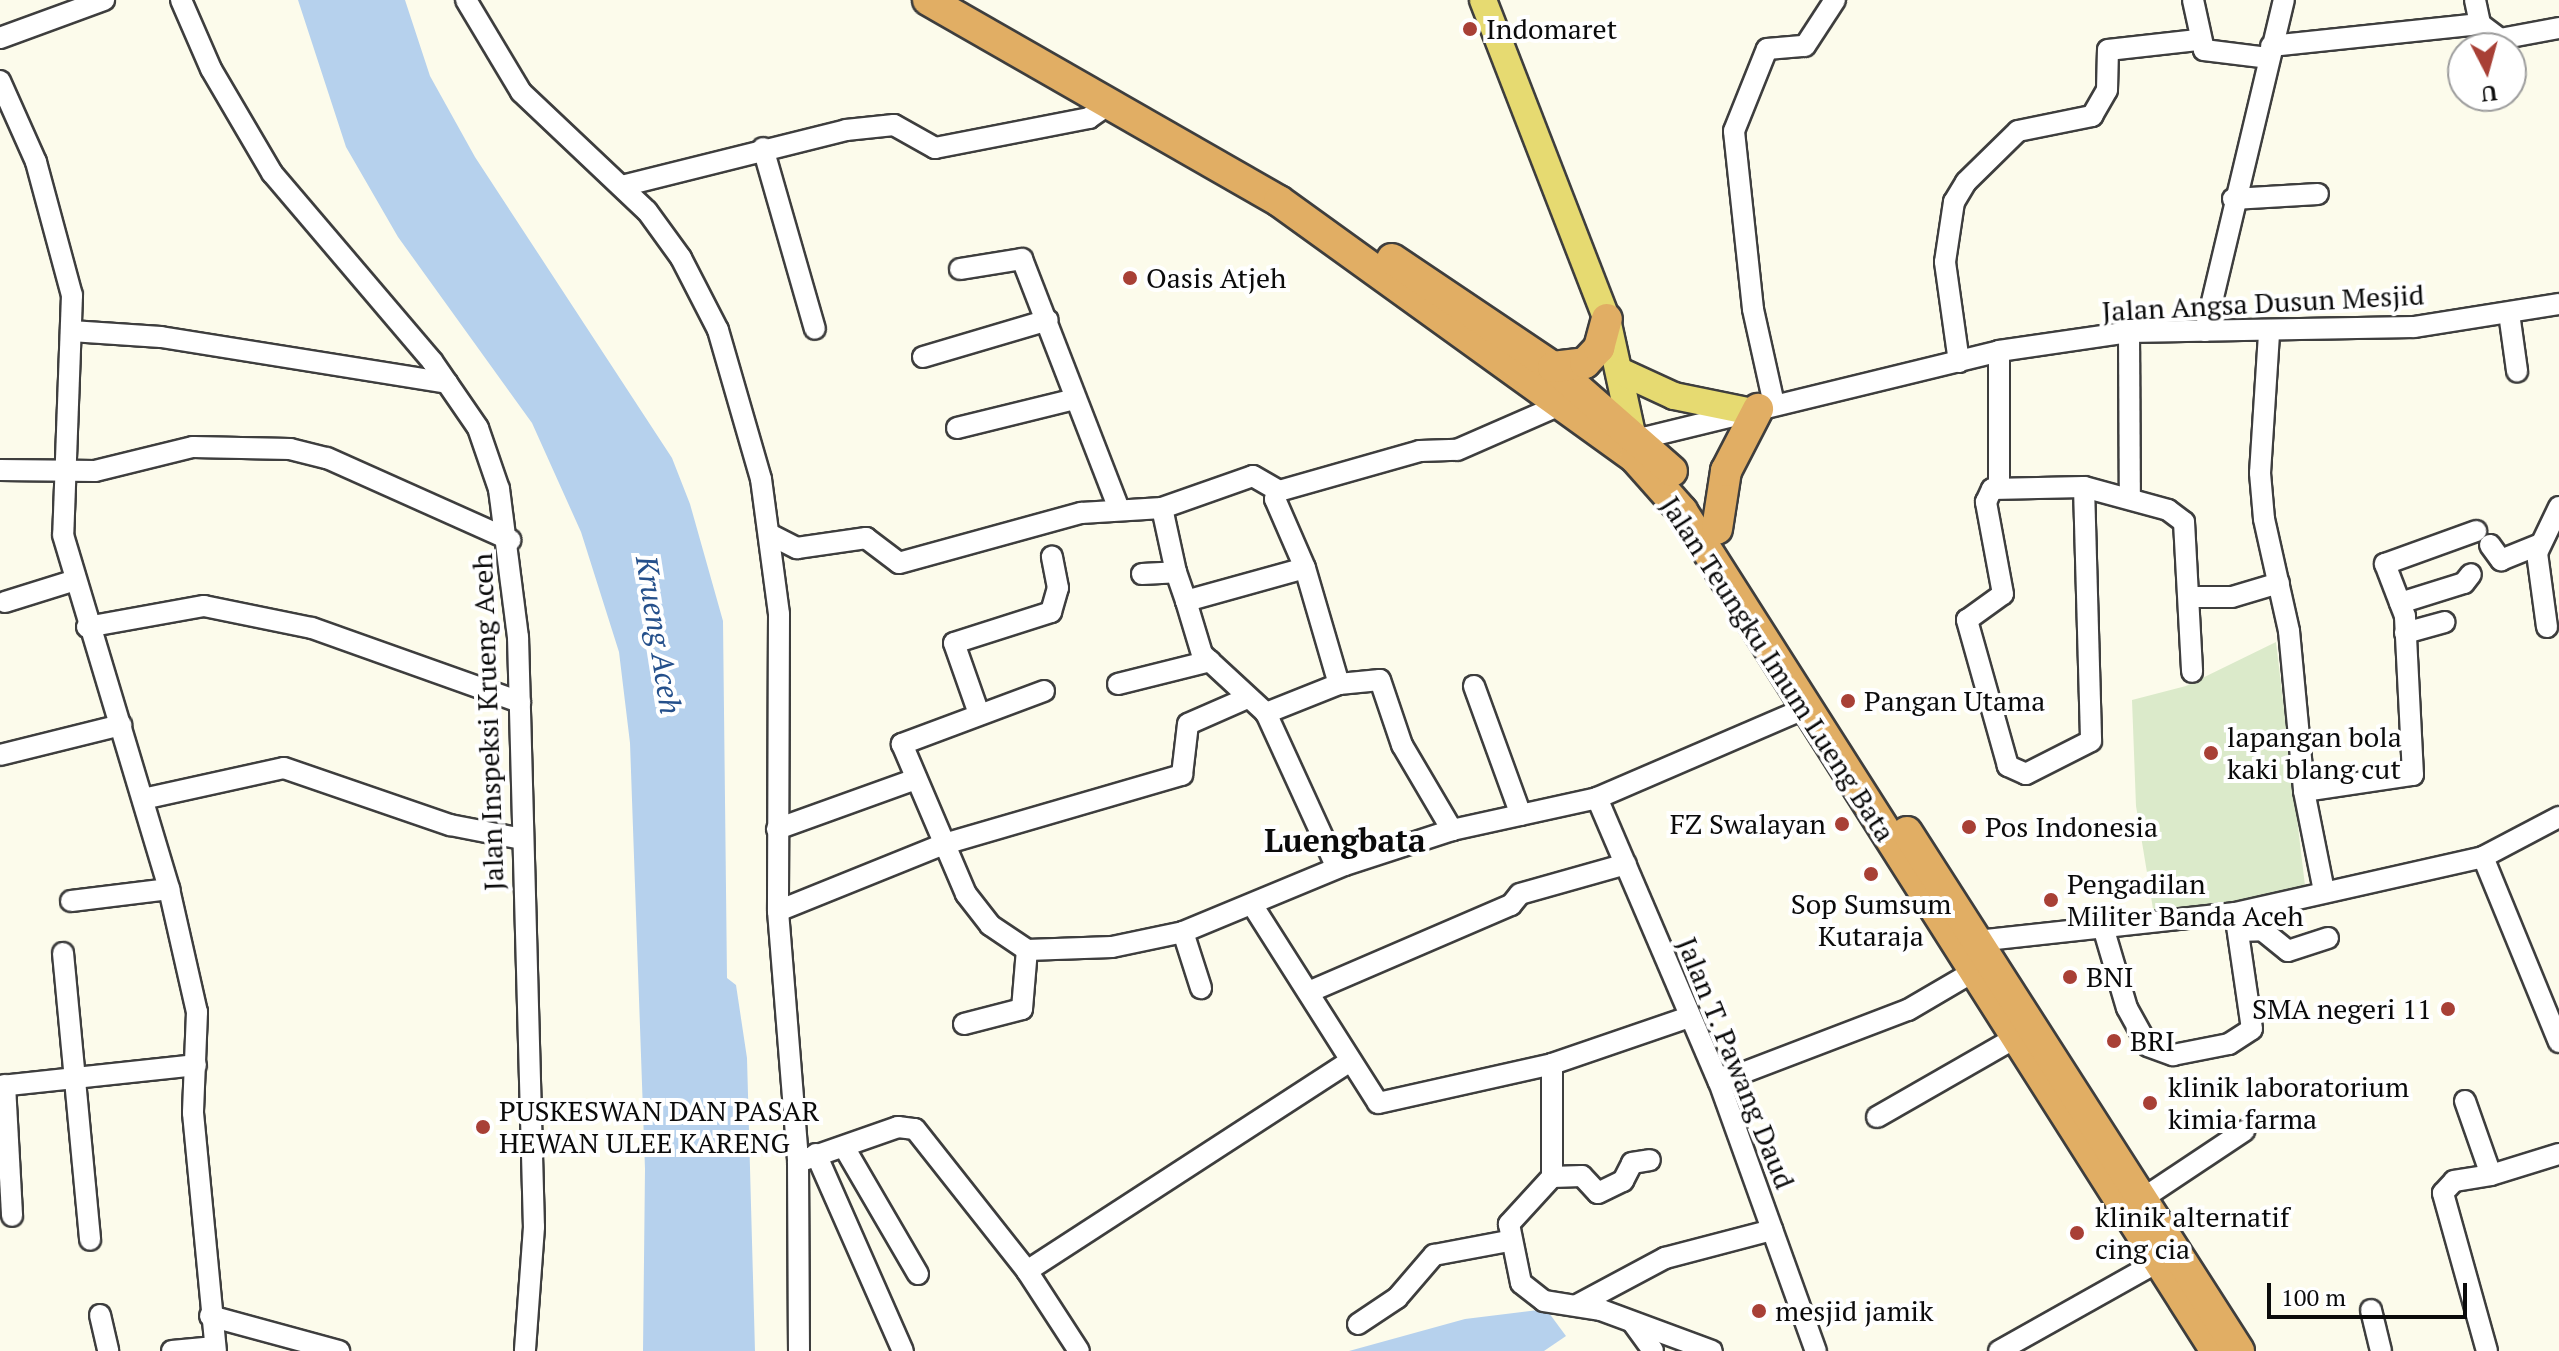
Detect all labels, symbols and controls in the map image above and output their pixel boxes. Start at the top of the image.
place label: Indomaret [1486,12,1617,46]
marker: Indomaret [1461,20,1479,38]
north arrow [2447,32,2527,112]
text: U [2480,79,2499,110]
place label: Oasis Atjeh [1146,261,1287,295]
marker: Oasis Atjeh [1121,269,1139,287]
street label: Jalan Angsa Dusun Mesjid [2101,278,2425,328]
street label: Jalan Teungku Imum Lueng Bata [1654,490,1902,848]
street label: Jalan Inspeksi Krueng Aceh [465,552,511,892]
water label: Krueng Aceh [629,553,689,717]
place label: Pangan Utama [1864,684,2045,718]
marker: Pangan Utama [1839,692,1857,710]
place label: lapangan bola kaki blang cut [2227,720,2402,786]
marker: lapangan bola kaki blang cut [2202,744,2220,762]
place label: FZ Swalayan [1670,807,1826,841]
place label: Pos Indonesia [1985,810,2158,844]
marker: FZ Swalayan [1833,815,1851,833]
marker: Pos Indonesia [1960,818,1978,836]
district label: Luengbata [1264,821,1426,859]
marker: Sop Sumsum Kutaraja [1862,865,1880,883]
place label: Pengadilan Militer Banda Aceh [2067,867,2304,933]
place label: Sop Sumsum Kutaraja [1791,887,1951,953]
marker: Pengadilan Militer Banda Aceh [2042,891,2060,909]
street label: Jalan T. Pawang Daud [1670,932,1802,1194]
place label: BNI [2086,960,2134,994]
marker: BNI [2061,968,2079,986]
place label: SMA negeri 11 [2251,992,2432,1026]
marker: SMA negeri 11 [2439,1000,2457,1018]
place label: BRI [2130,1024,2175,1058]
marker: BRI [2105,1032,2123,1050]
place label: klinik laboratorium kimia farma [2168,1070,2409,1136]
marker: klinik laboratorium kimia farma [2139,1092,2161,1114]
place label: PUSKESWAN DAN PASAR HEWAN ULEE KARENG [499,1094,819,1160]
marker: PUSKESWAN DAN PASAR HEWAN ULEE KARENG [474,1118,492,1136]
place label: klinik alternatif cing cia [2095,1200,2290,1266]
marker: klinik alternatif cing cia [2066,1222,2088,1244]
scale bar [2271,1267,2471,1317]
text: 100 m [2281,1281,2346,1313]
place label: mesjid jamik [1775,1294,1933,1328]
marker: mesjid jamik [1750,1302,1768,1320]

